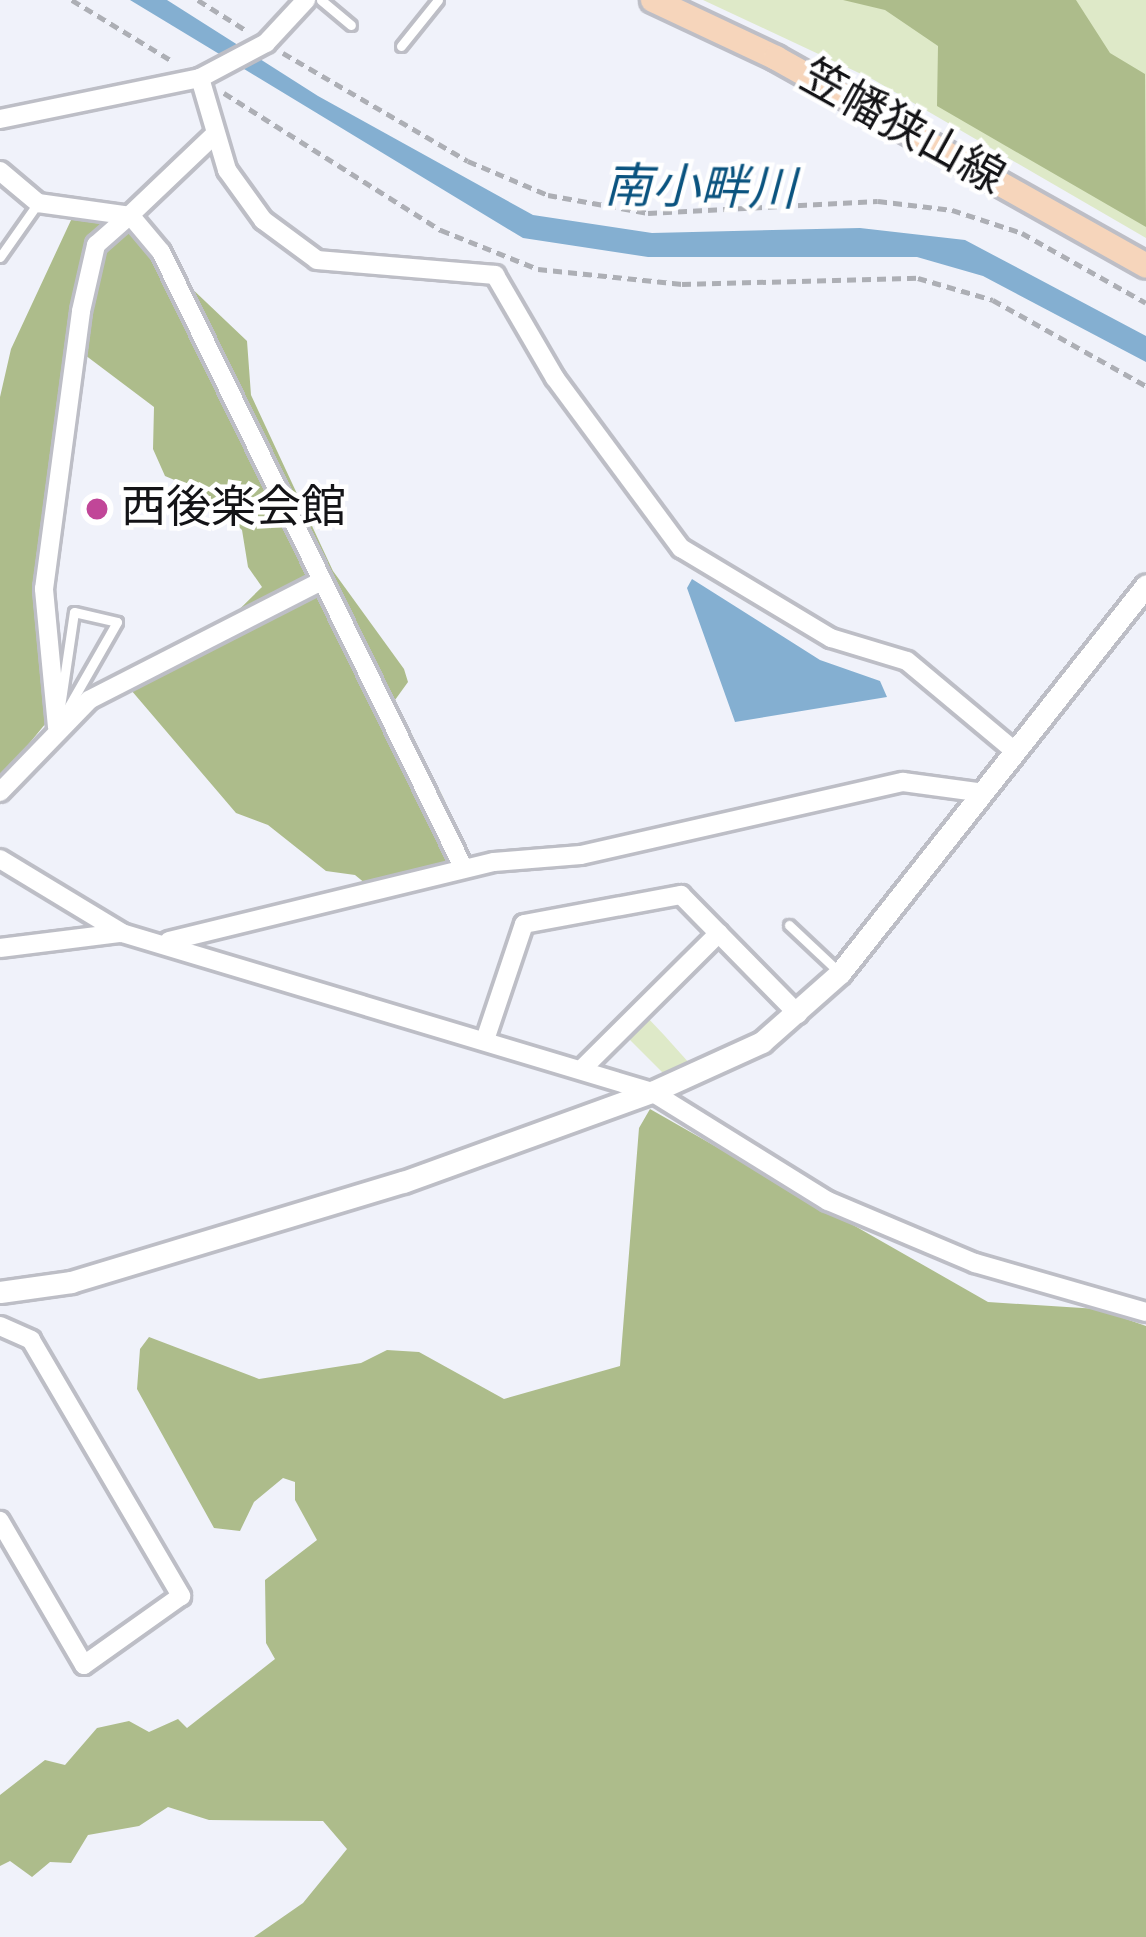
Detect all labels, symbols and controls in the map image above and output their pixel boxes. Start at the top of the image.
street label: 笠幡狭山線 [791,50,1013,206]
water label: 南小畔川 [604,160,796,220]
place label: 西後楽会館 [121,482,346,536]
marker: 西後楽会館 [84,496,110,522]

